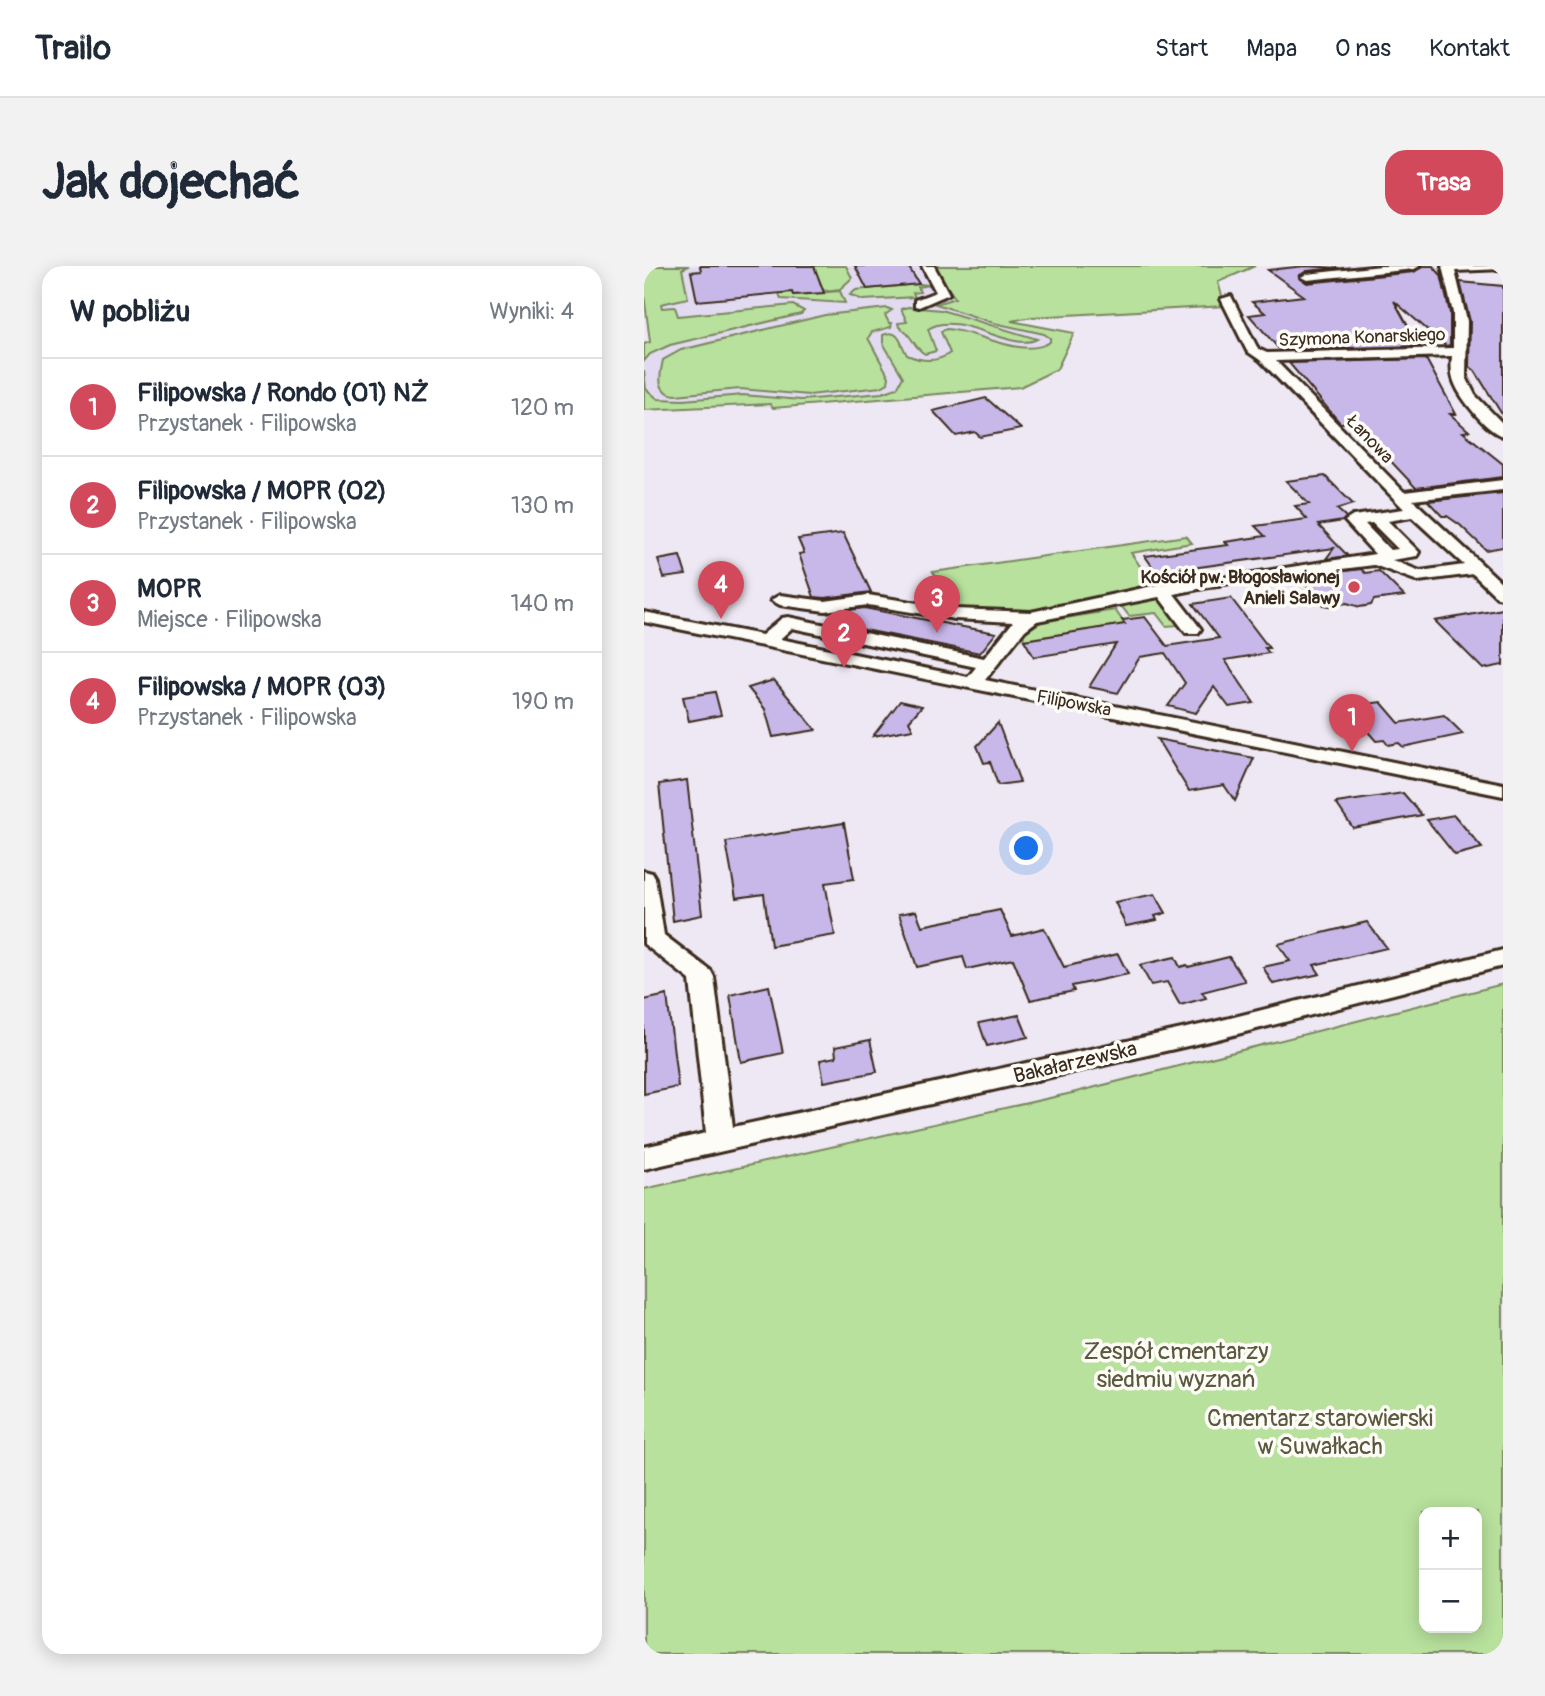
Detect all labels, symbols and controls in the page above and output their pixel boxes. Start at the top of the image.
text: Trailo [35,28,111,69]
text: Start [1155,34,1208,63]
text: Mapa [1246,34,1297,63]
text: O nas [1335,34,1391,63]
text: Kontakt [1429,34,1510,63]
button: Trasa [1385,150,1503,215]
text: Jak dojechać [42,152,300,213]
text: W pobliżu [70,293,190,330]
text: Wyniki: 4 [489,297,574,326]
street label: Szymona Konarskiego [1278,323,1446,352]
text: Filipowska / Rondo (01) NŻ [137,377,429,409]
text: 1 [89,393,98,422]
text: 120 m [511,393,574,422]
text: Przystanek · Filipowska [137,409,357,438]
street label: Łanowa [1340,410,1398,468]
text: Filipowska / MOPR (02) [137,475,387,507]
text: 2 [87,491,99,520]
text: 130 m [511,491,574,520]
text: Przystanek · Filipowska [137,507,357,536]
pin: 4 [698,561,744,619]
place label: Kościół pw. Błogosławionej Anieli Salawy [1140,566,1340,610]
text: MOPR [137,573,202,605]
pin: 3 [914,575,960,633]
marker: Kościół pw. Błogosławionej Anieli Salawy [1346,579,1362,595]
text: 3 [87,589,99,618]
text: 140 m [511,589,574,618]
text: Miejsce · Filipowska [137,605,322,634]
pin: 2 [821,610,867,668]
text: Filipowska / MOPR (03) [137,671,387,703]
street label: Filipowska [1035,685,1113,722]
text: 4 [86,687,100,716]
text: 190 m [512,687,574,716]
pin: 1 [1329,694,1375,752]
text: Przystanek · Filipowska [137,703,357,732]
your location [1009,831,1043,865]
street label: Bakałarzewska [1011,1035,1140,1090]
park label: Zespół cmentarzy siedmiu wyznań [1084,1337,1268,1394]
park label: Cmentarz starowierski w Suwałkach [1207,1404,1433,1461]
map controls [1419,1507,1482,1633]
button: + [1419,1507,1482,1570]
button: − [1419,1570,1482,1633]

